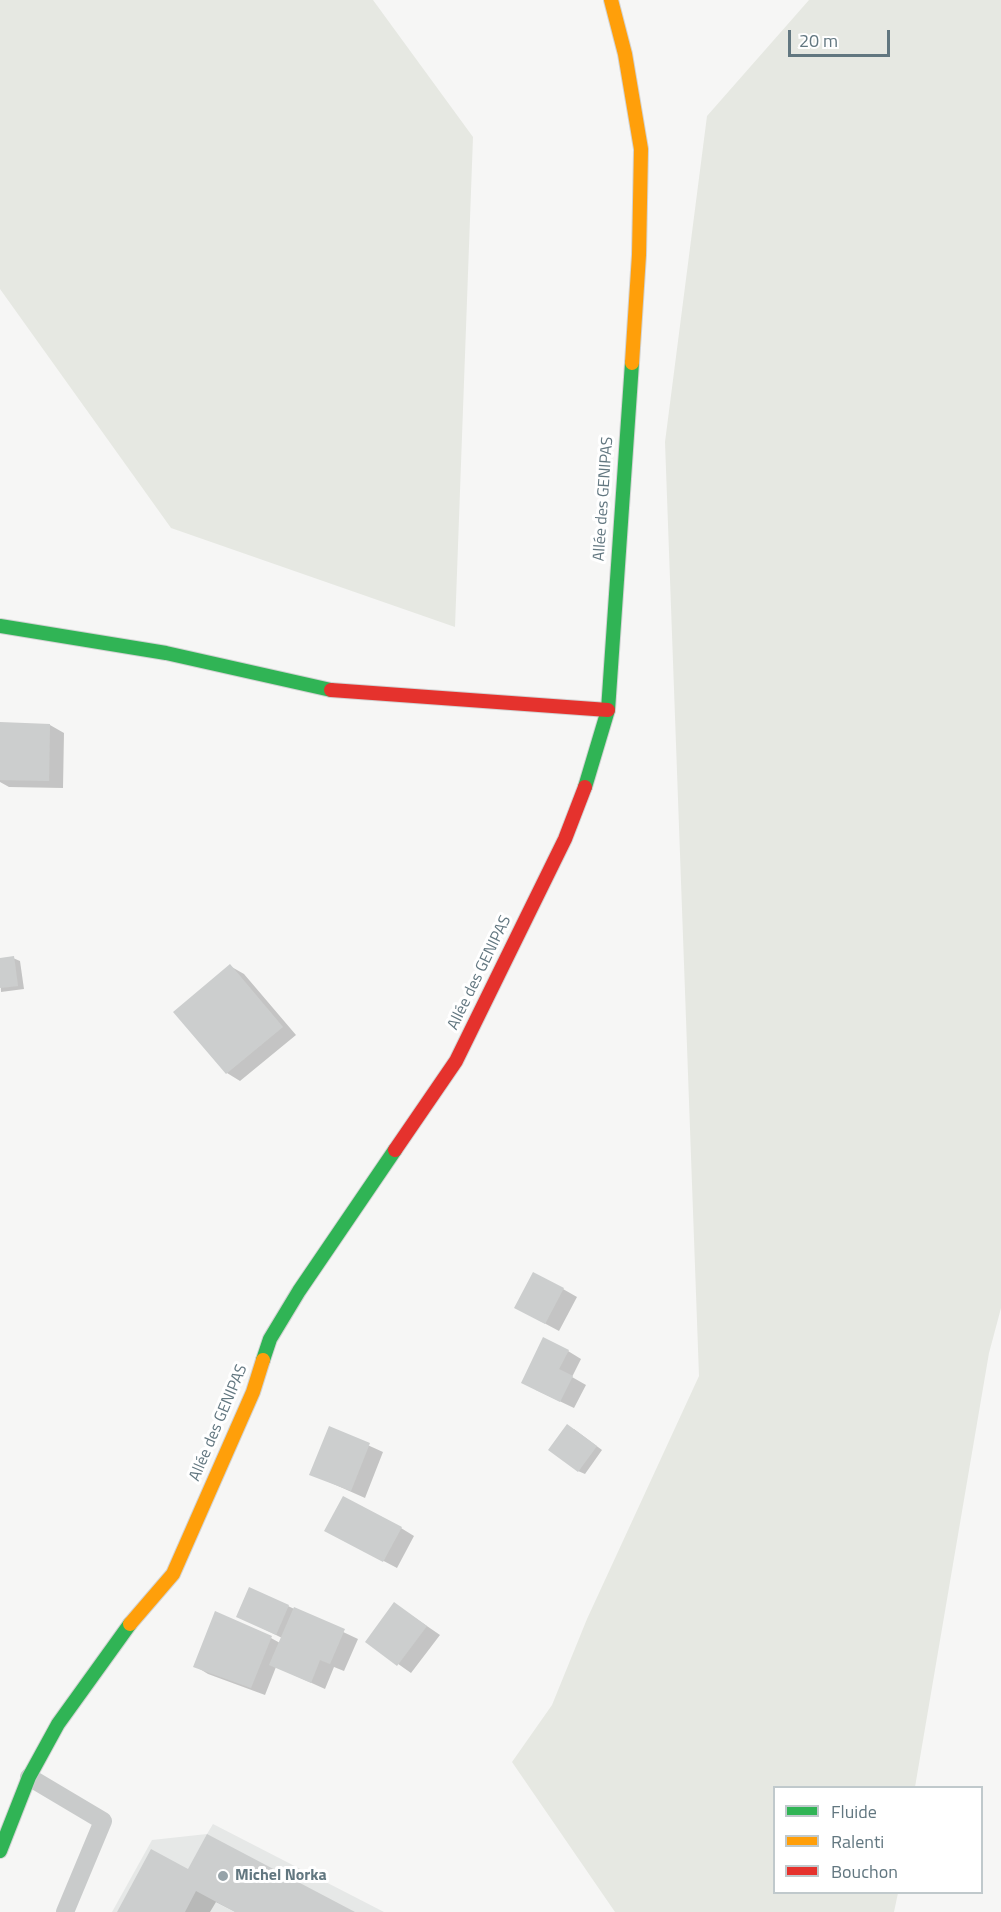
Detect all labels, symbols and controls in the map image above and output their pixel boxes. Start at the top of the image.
scale bar [791,18,893,56]
text: 20 m [799,27,838,54]
street label: Allée des GENIPAS [590,436,618,562]
street label: Allée des GENIPAS [444,913,516,1033]
street label: Allée des GENIPAS [186,1362,252,1484]
legend [773,1786,983,1894]
text: Fluide [831,1798,877,1825]
text: Ralenti [831,1828,884,1855]
text: Bouchon [831,1858,898,1885]
place label: Michel Norka [235,1866,327,1886]
marker: Michel Norka [216,1869,230,1883]

